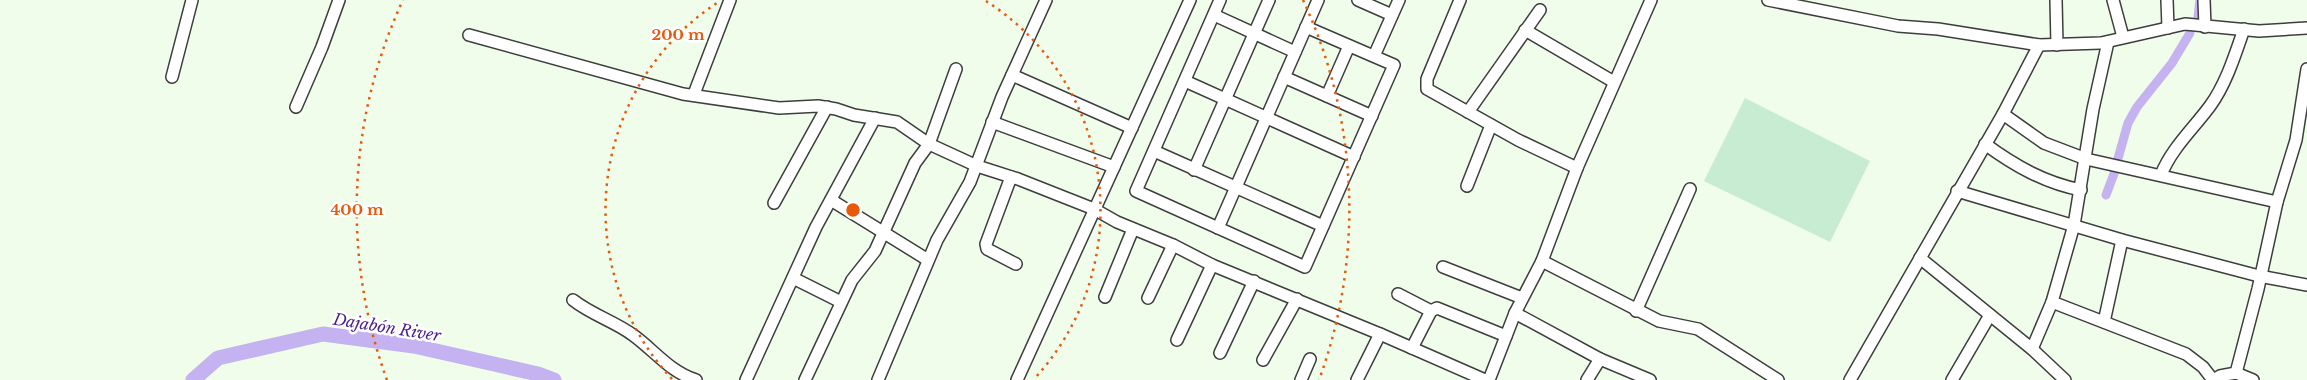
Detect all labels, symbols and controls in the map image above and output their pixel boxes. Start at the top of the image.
text: 200 m [652,25,705,44]
text: 400 m [330,200,384,219]
centre of rings [844,201,862,219]
water label: Dajabón River [331,308,443,345]

